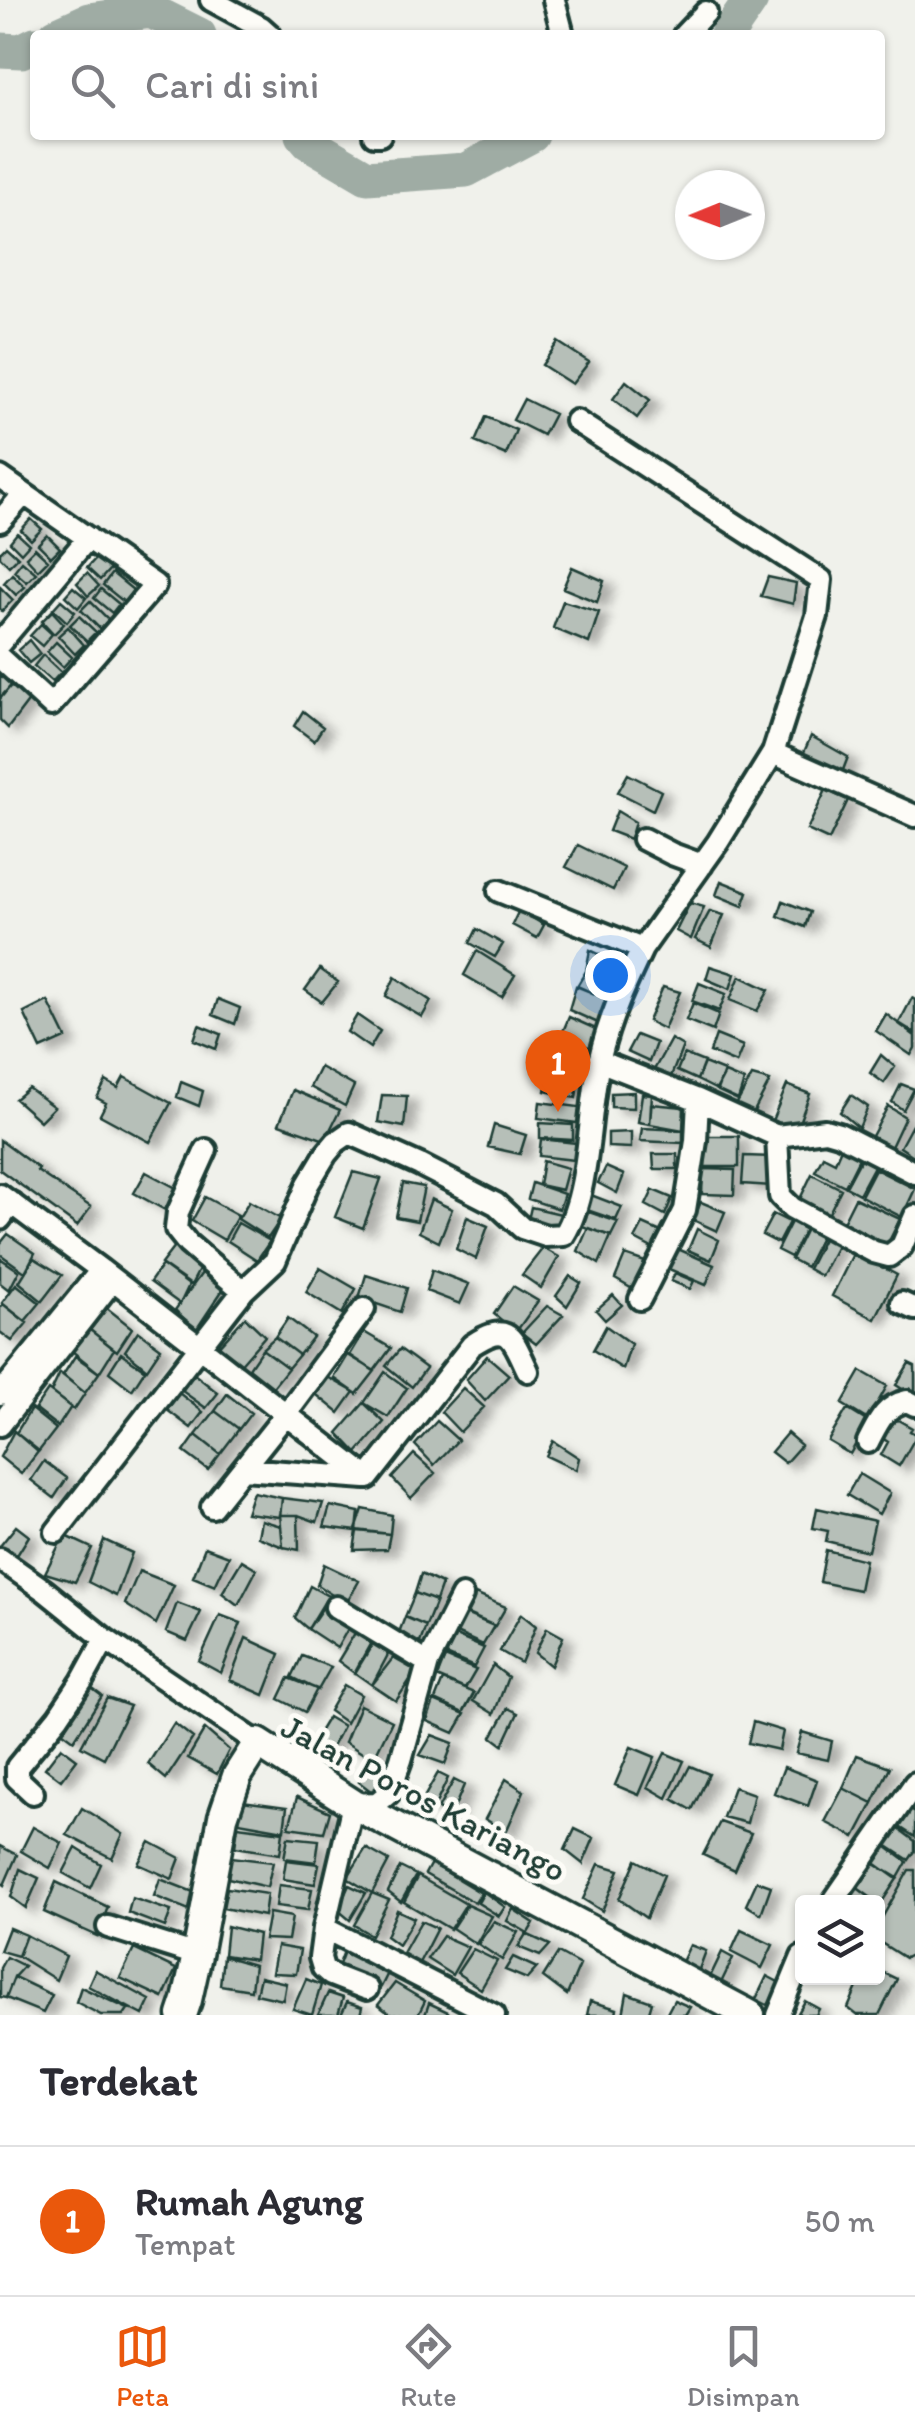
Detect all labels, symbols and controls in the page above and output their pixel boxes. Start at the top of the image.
search box [30,30,885,140]
icon: search [65,58,120,113]
text: Cari di sini [145,62,319,108]
north arrow [675,170,765,260]
your location [585,950,636,1001]
pin: 1 [526,1030,590,1112]
street label: Jalan Poros Kariango [274,1705,574,1891]
map controls [795,1895,885,1985]
button: layers [795,1895,885,1985]
text: Terdekat [40,2055,198,2106]
text: Rumah Agung [135,2179,363,2225]
text: 1 [65,2202,80,2240]
text: 50 m [804,2202,875,2240]
text: Tempat [135,2225,236,2263]
tab: Peta [115,2319,170,2413]
tab: Rute [400,2319,457,2413]
tab: Disimpan [687,2319,800,2413]

